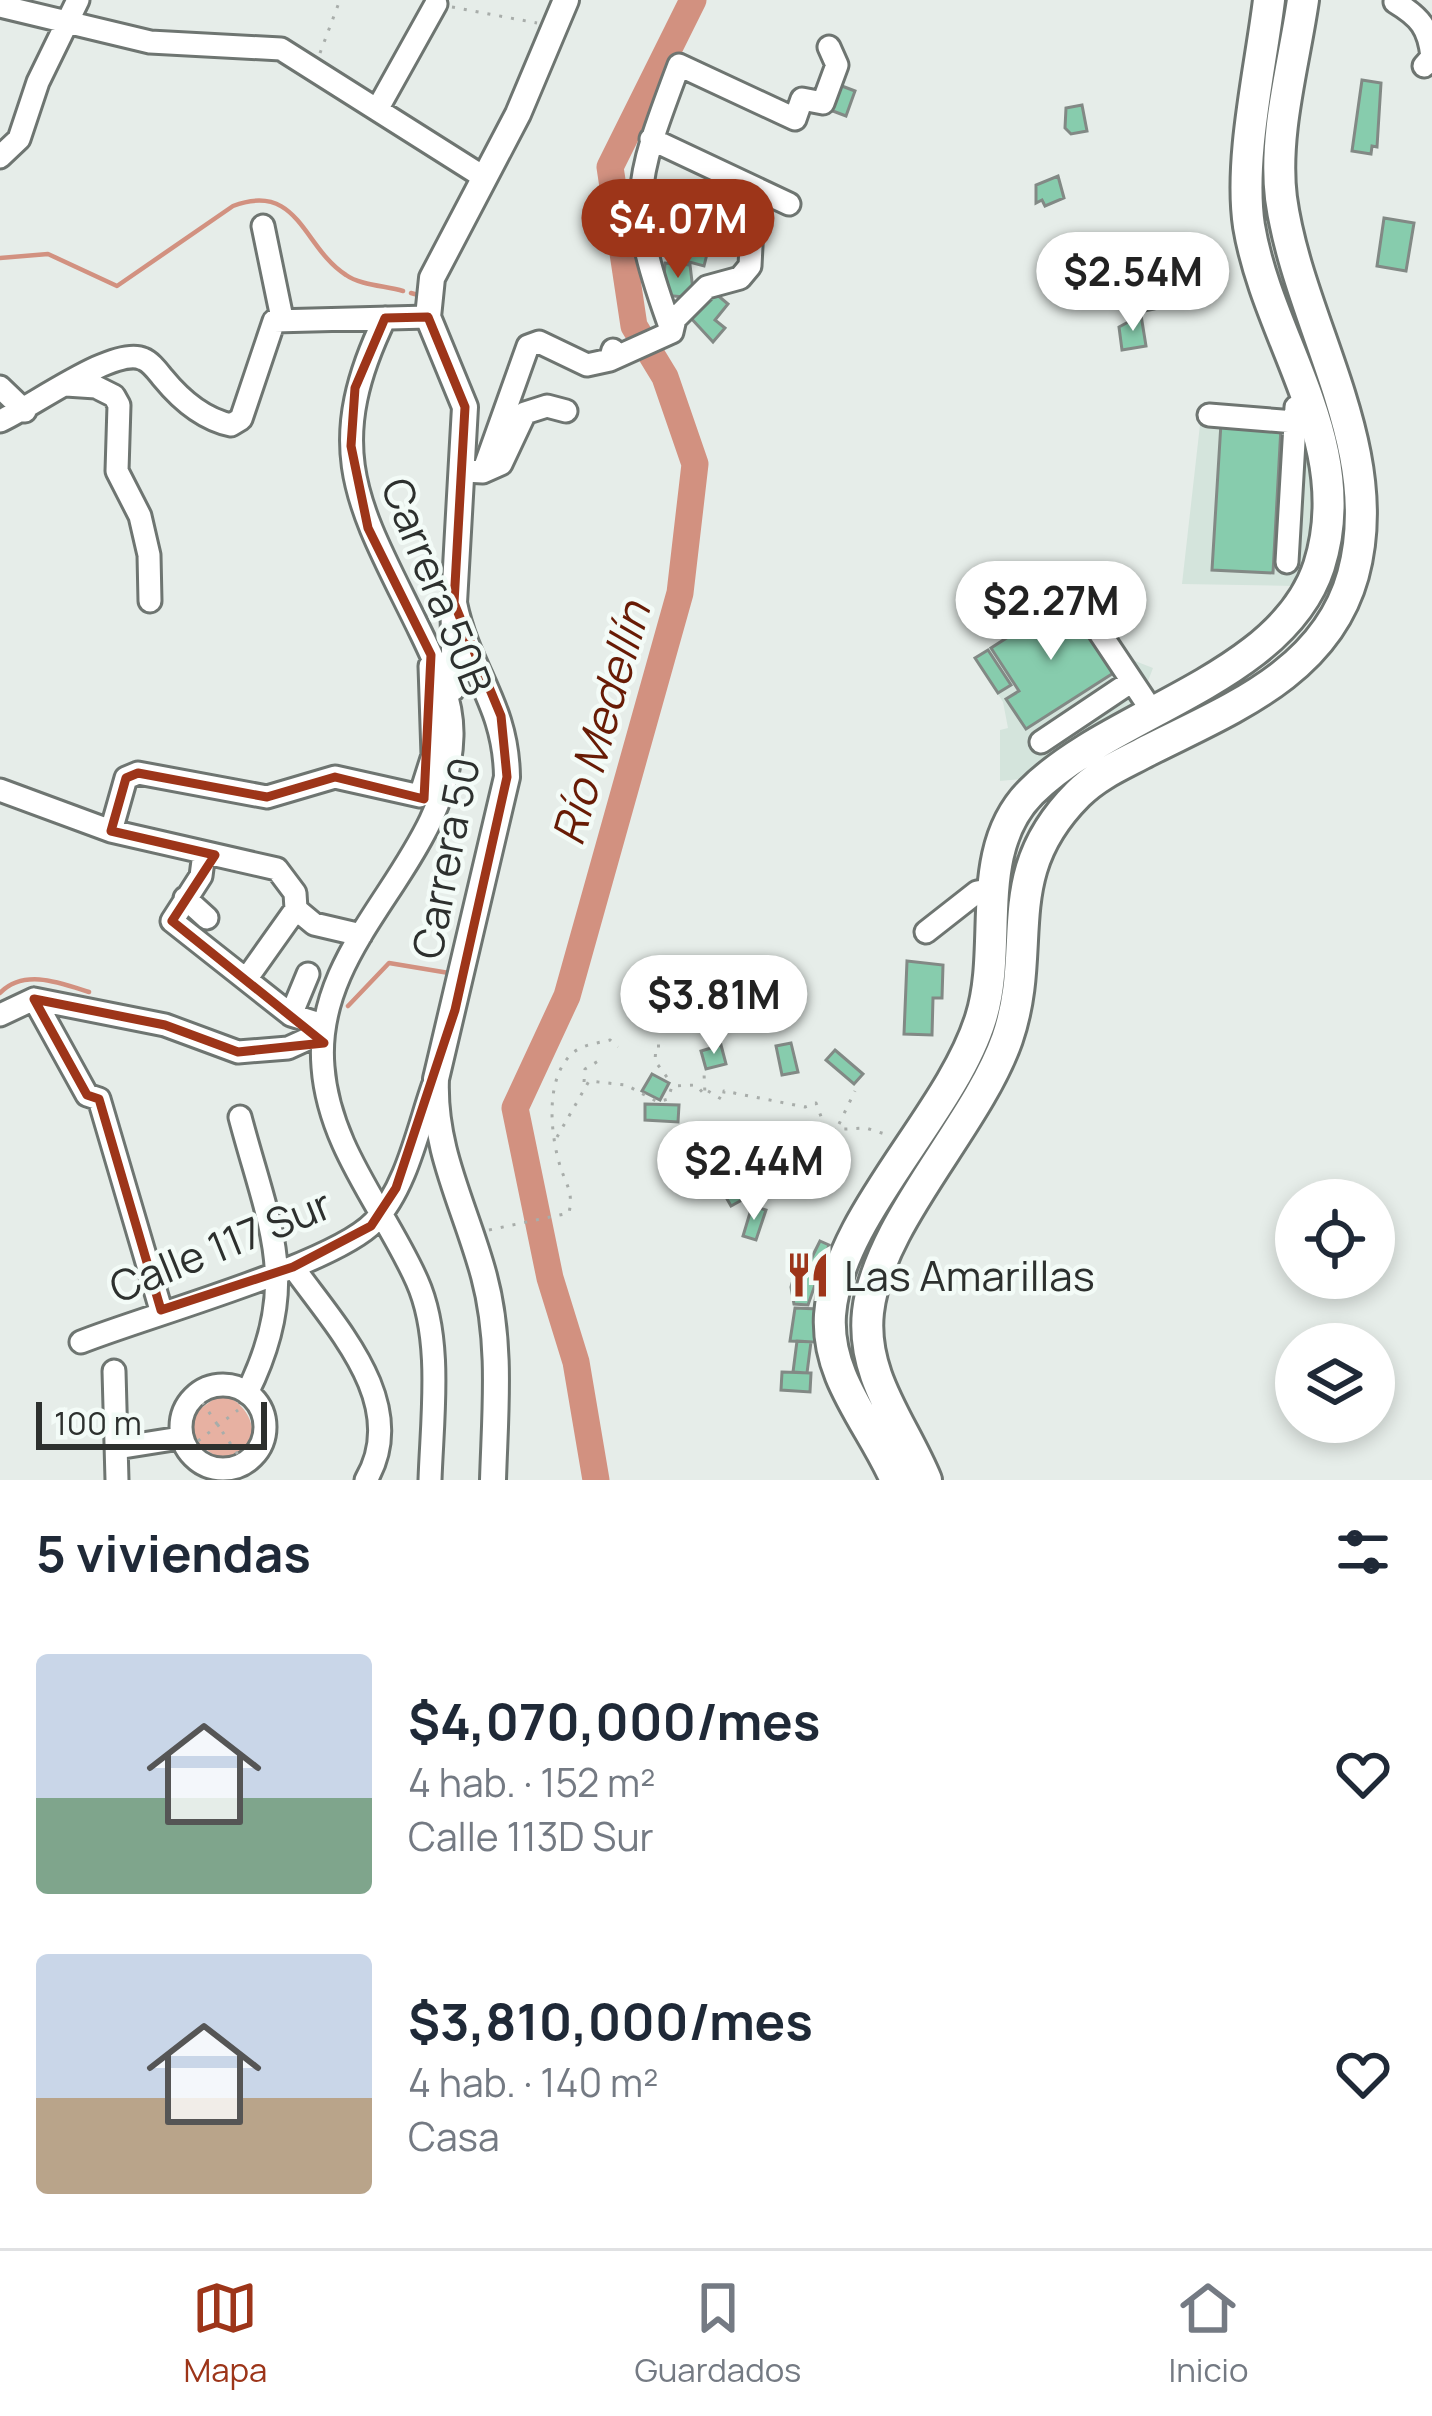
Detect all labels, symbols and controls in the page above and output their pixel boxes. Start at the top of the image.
pin: $4.07M [580,179,776,281]
text: $4.07M [608,191,748,245]
pin: $2.54M [1035,232,1231,334]
text: $2.54M [1063,244,1203,298]
street label: Carrera 50B [368,469,508,703]
pin: $2.27M [953,561,1149,663]
text: $2.27M [983,573,1119,627]
water label: Río Medellín [536,593,665,852]
street label: Carrera 50 [397,752,493,964]
pin: $3.81M [616,955,812,1057]
text: $3.81M [647,967,781,1021]
pin: $2.44M [656,1121,852,1223]
text: $2.44M [684,1133,824,1187]
street label: Calle 117 Sur [101,1174,339,1316]
map controls [1275,1179,1395,1443]
button: locate [1275,1179,1395,1299]
place label: Las Amarillas [844,1246,1095,1304]
restaurant icon: Las Amarillas [783,1250,833,1300]
button: layers [1275,1323,1395,1443]
scale bar [36,1396,267,1449]
text: 100 m [54,1400,142,1445]
text: 5 viviendas [36,1518,311,1587]
icon: filters [1330,1519,1396,1585]
text: $4,070,000/mes [408,1686,820,1755]
icon: home [132,1702,276,1846]
icon: heart [1330,1741,1396,1807]
text: 4 hab. · 152 m² [408,1755,656,1809]
text: Calle 113D Sur [408,1809,654,1863]
text: $3,810,000/mes [408,1986,813,2055]
icon: home [132,2002,276,2146]
icon: heart [1330,2041,1396,2107]
text: 4 hab. · 140 m² [408,2055,659,2109]
text: Casa [408,2109,500,2163]
tab: Mapa [184,2275,267,2392]
tab: Guardados [635,2275,801,2392]
tab: Inicio [1168,2275,1248,2392]

